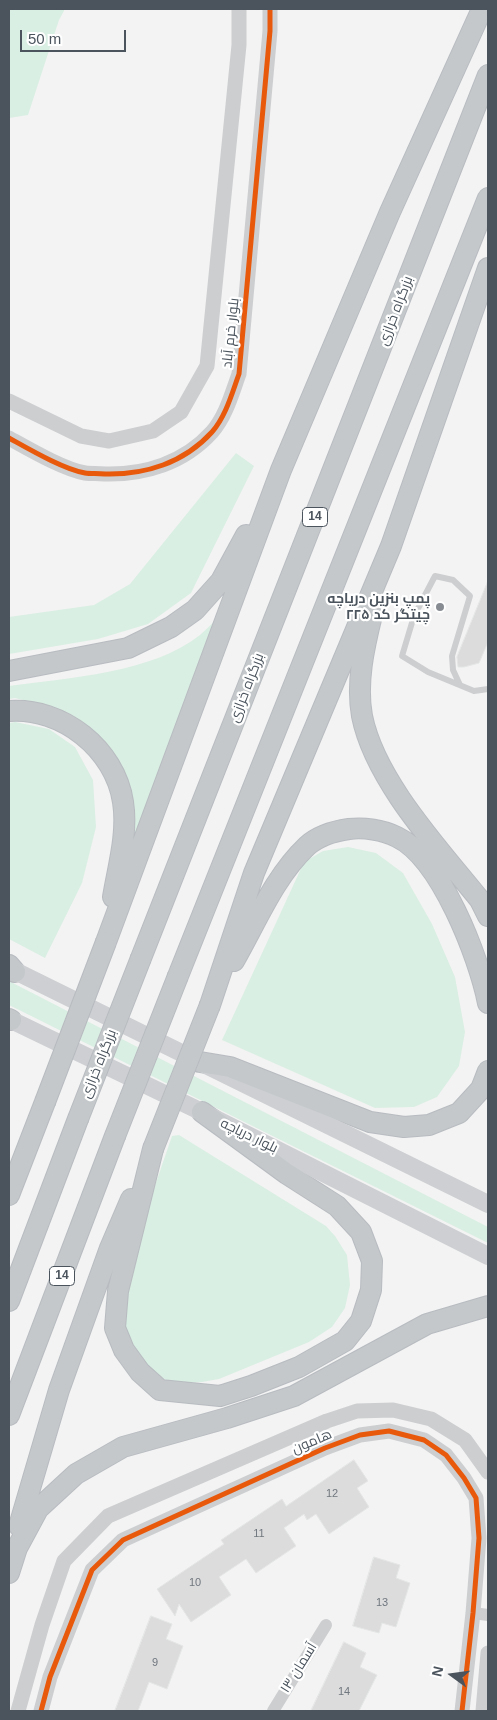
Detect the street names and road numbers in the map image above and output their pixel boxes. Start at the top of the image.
street label: بزرگراه خرازی [375,274,417,348]
street label: بلوار خرم آباد [219,297,243,369]
road number: 14 [302,508,328,526]
street label: بزرگراه خرازی [226,651,268,725]
street label: بزرگراه خرازی [78,1027,120,1101]
street label: بلوار دریاچه [218,1115,280,1157]
road number: 14 [50,1266,74,1285]
street label: هامون [290,1426,334,1458]
street label: آسمان ۱۳ [277,1640,321,1696]

